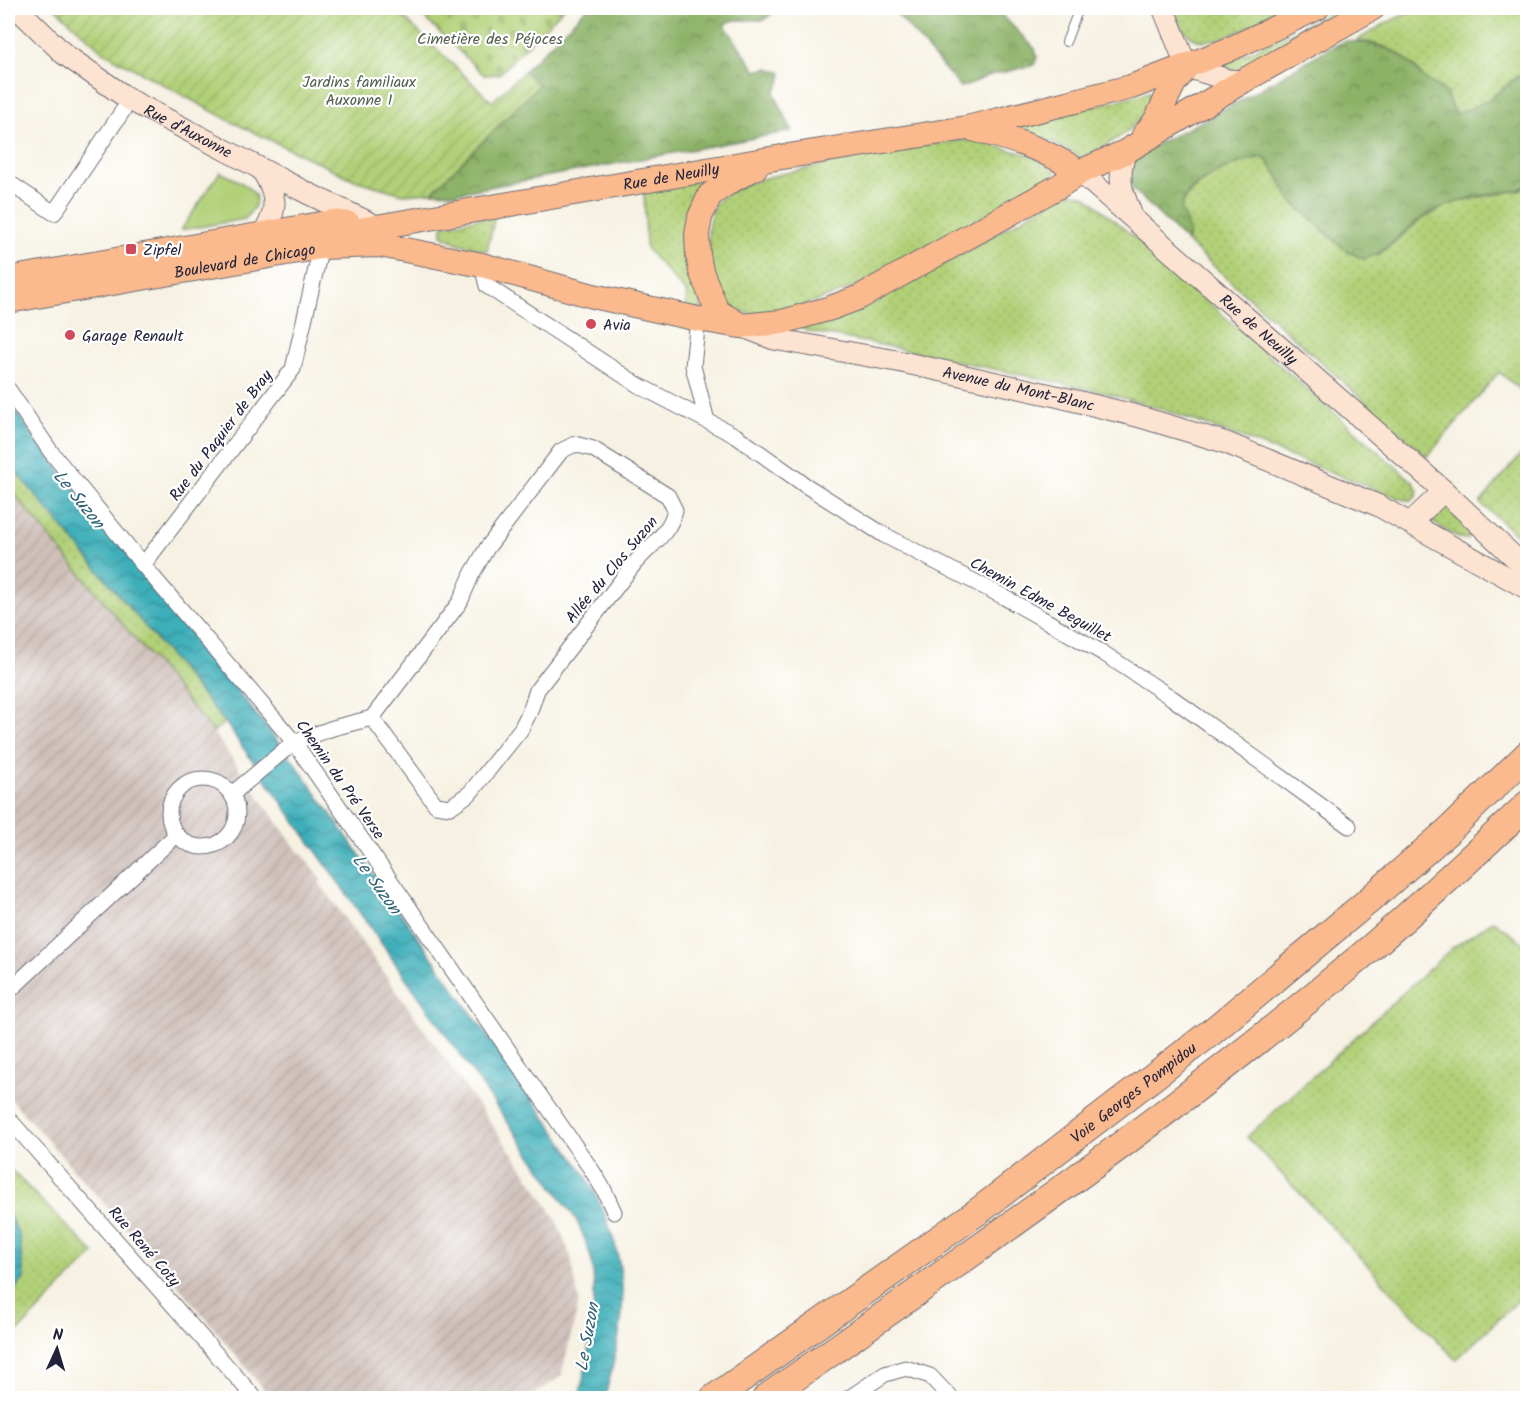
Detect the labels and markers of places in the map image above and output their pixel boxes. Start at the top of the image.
place label: Zipfel [143,238,182,263]
marker: Zipfel [124,242,138,256]
place label: Avia [603,313,631,338]
marker: Avia [584,317,598,331]
place label: Garage Renault [82,324,184,349]
marker: Garage Renault [63,328,77,342]

